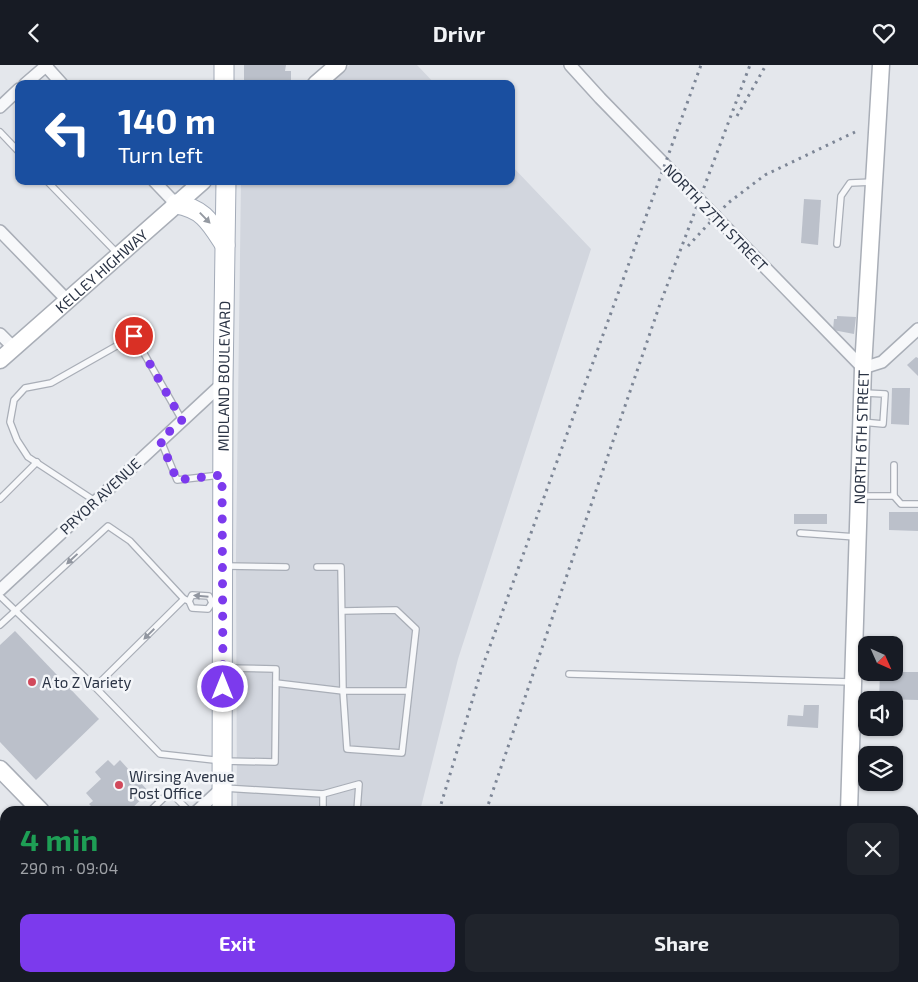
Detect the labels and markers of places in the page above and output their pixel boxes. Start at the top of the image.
pin [113,315,155,357]
place label: A to Z Variety [42,673,132,691]
marker: A to Z Variety [26,676,38,688]
place label: Wirsing Avenue Post Office [129,767,235,802]
marker: Wirsing Avenue Post Office [113,779,125,791]

